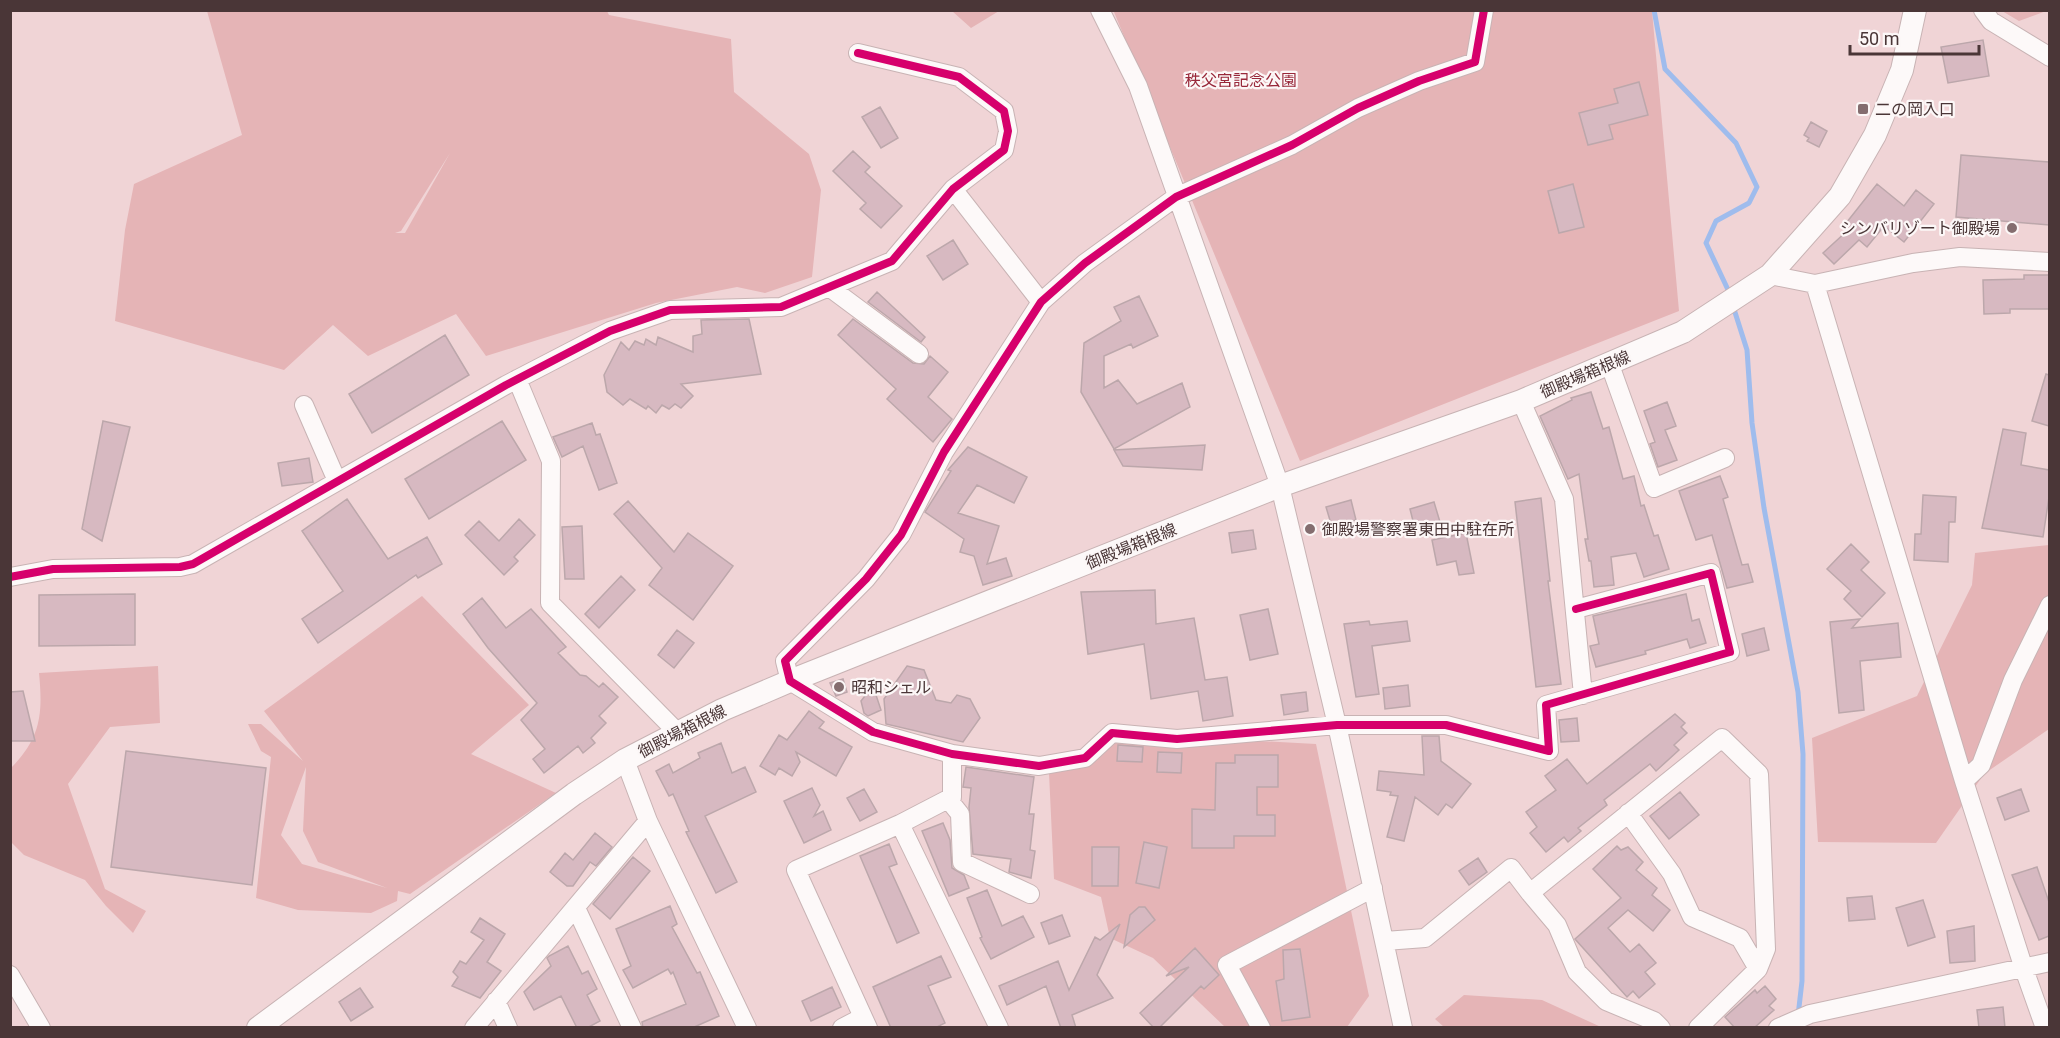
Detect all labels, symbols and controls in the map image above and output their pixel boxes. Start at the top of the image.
scale bar [1850,18,1979,56]
text: 50 m [1859,28,1899,49]
park label: 秩父宮記念公園 [1185,71,1297,90]
place label: 二の岡入口 [1875,100,1955,119]
marker: 二の岡入口 [1856,102,1870,116]
place label: シンバリゾート御殿場 [1840,219,2000,238]
marker: シンバリゾート御殿場 [2005,221,2019,235]
street label: 御殿場箱根線 [1537,347,1633,402]
street label: 御殿場箱根線 [1083,520,1179,573]
place label: 御殿場警察署東田中駐在所 [1322,520,1514,539]
marker: 御殿場警察署東田中駐在所 [1303,522,1317,536]
place label: 昭和シェル [851,678,931,697]
marker: 昭和シェル [832,680,846,694]
street label: 御殿場箱根線 [635,701,729,762]

